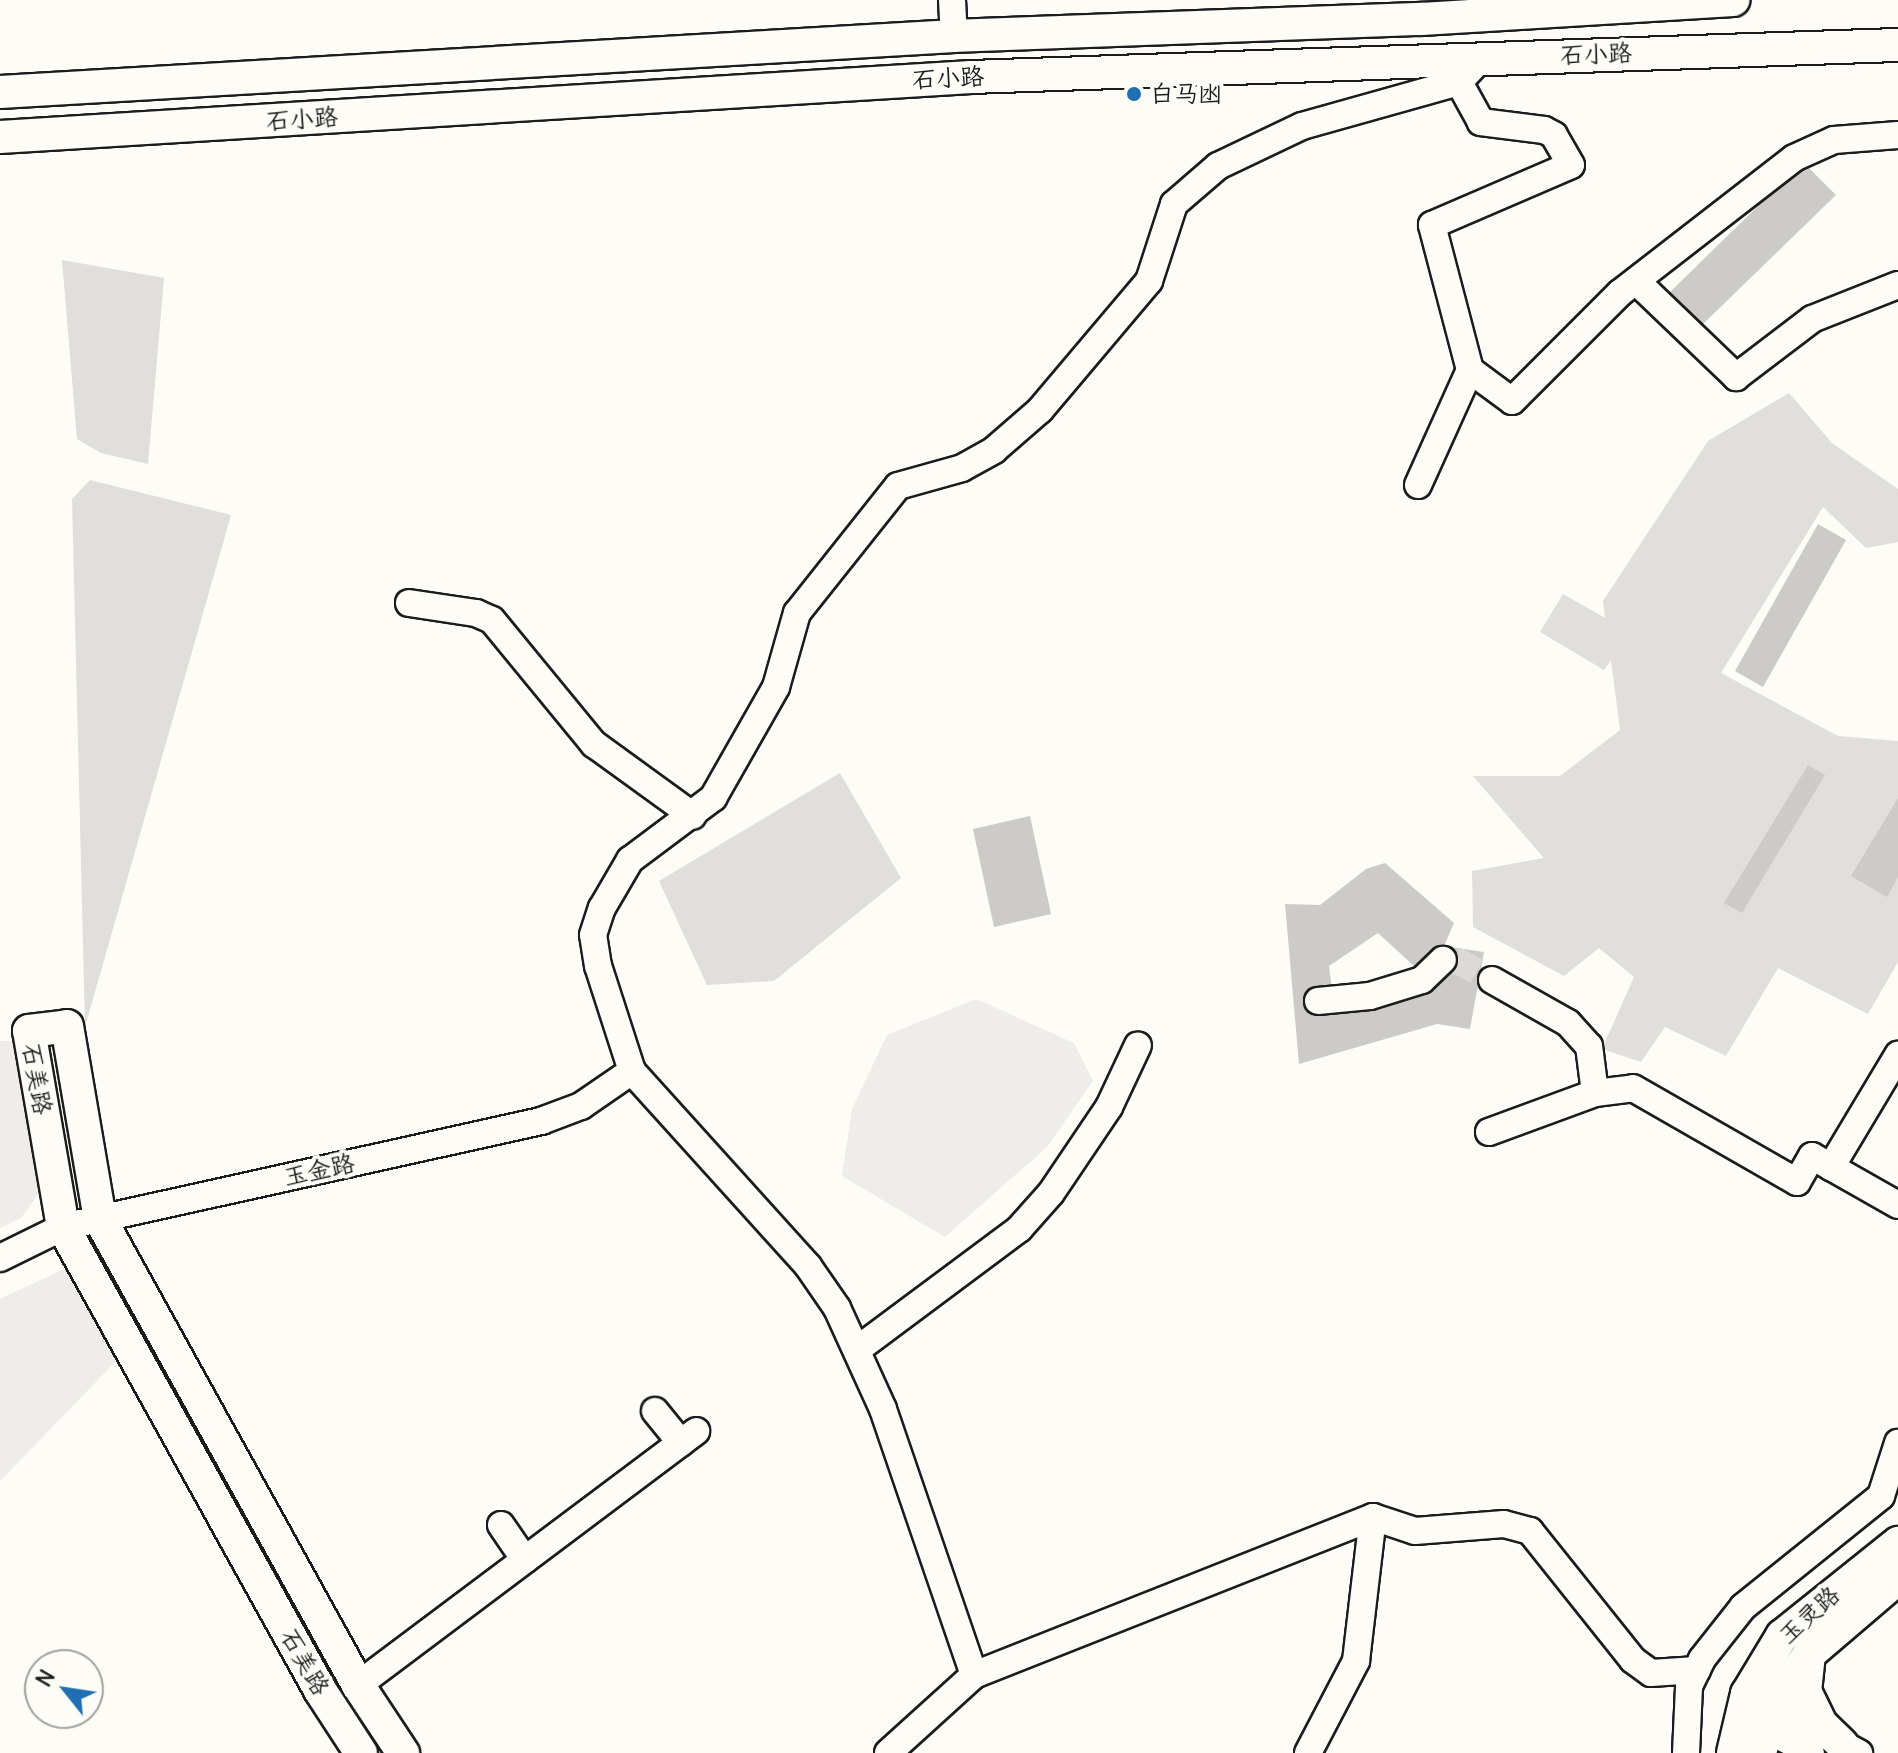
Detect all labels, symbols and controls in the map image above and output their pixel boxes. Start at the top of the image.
street label: 石小路 [1560,38,1632,70]
street label: 石小路 [911,62,985,94]
place label: 白马凼 [1150,80,1222,108]
marker: 白马凼 [1125,85,1143,103]
street label: 石小路 [265,102,339,136]
street label: 石美路 [17,1041,57,1117]
street label: 玉金路 [281,1148,357,1192]
street label: 玉灵路 [1773,1580,1845,1650]
street label: 石美路 [275,1624,335,1700]
north arrow [24,1649,104,1729]
text: N [29,1664,61,1692]

